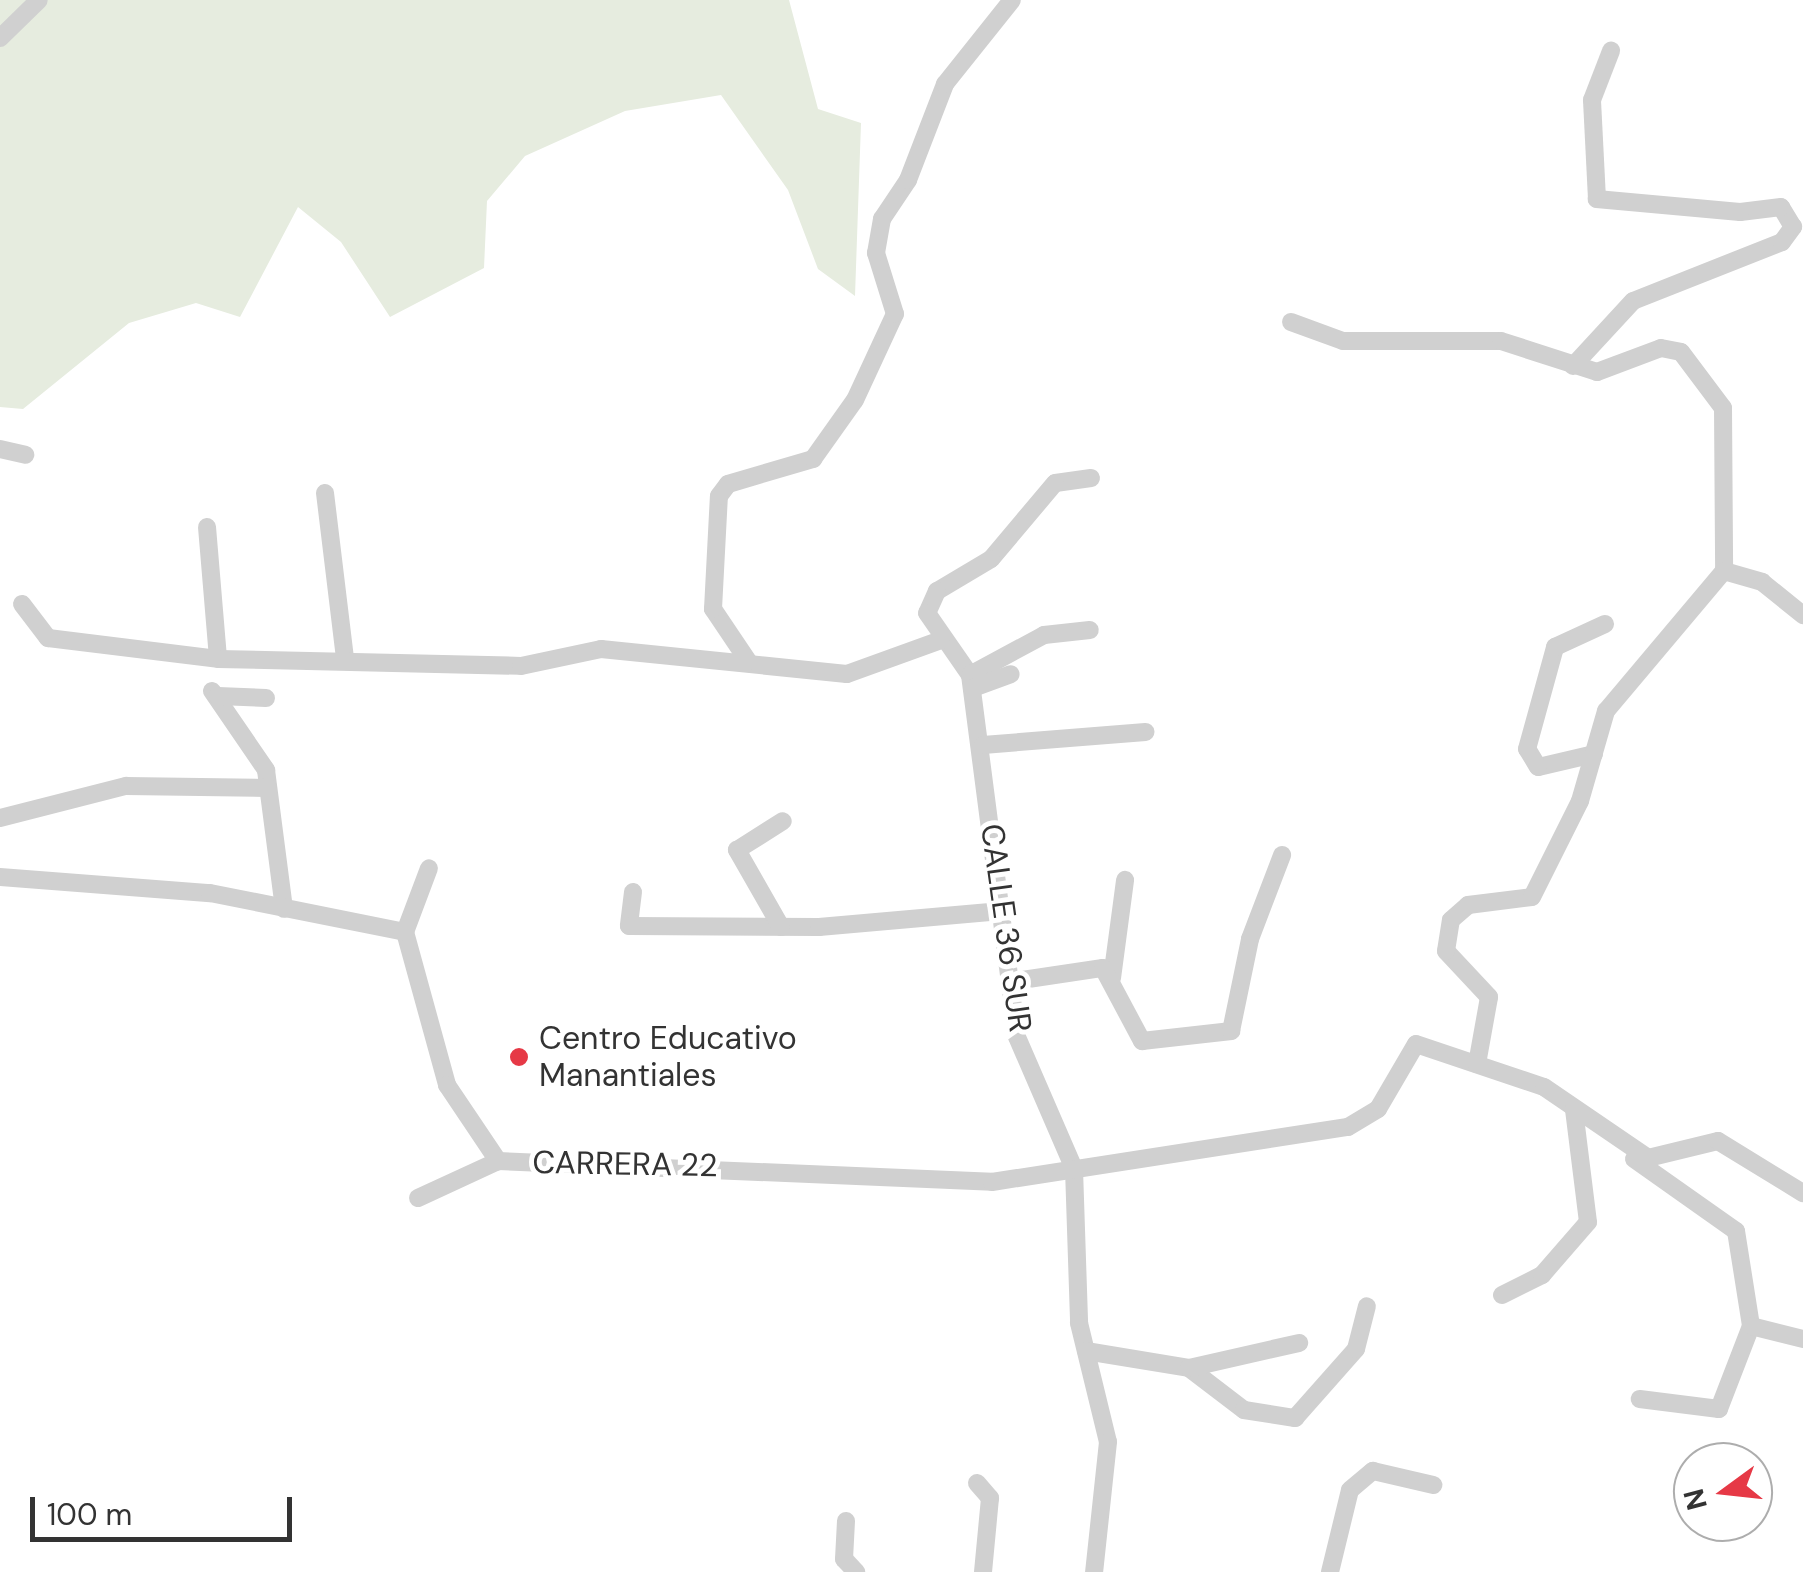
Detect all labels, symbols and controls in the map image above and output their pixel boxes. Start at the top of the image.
street label: CALLE 36 SUR [972,821,1040,1035]
place label: Centro Educativo Manantiales [539,1020,797,1095]
marker: Centro Educativo Manantiales [508,1046,530,1068]
street label: CARRERA 22 [532,1143,718,1185]
north arrow [1673,1442,1773,1542]
scale bar [35,1477,298,1539]
text: N [1675,1485,1716,1514]
text: 100 m [47,1495,132,1534]

